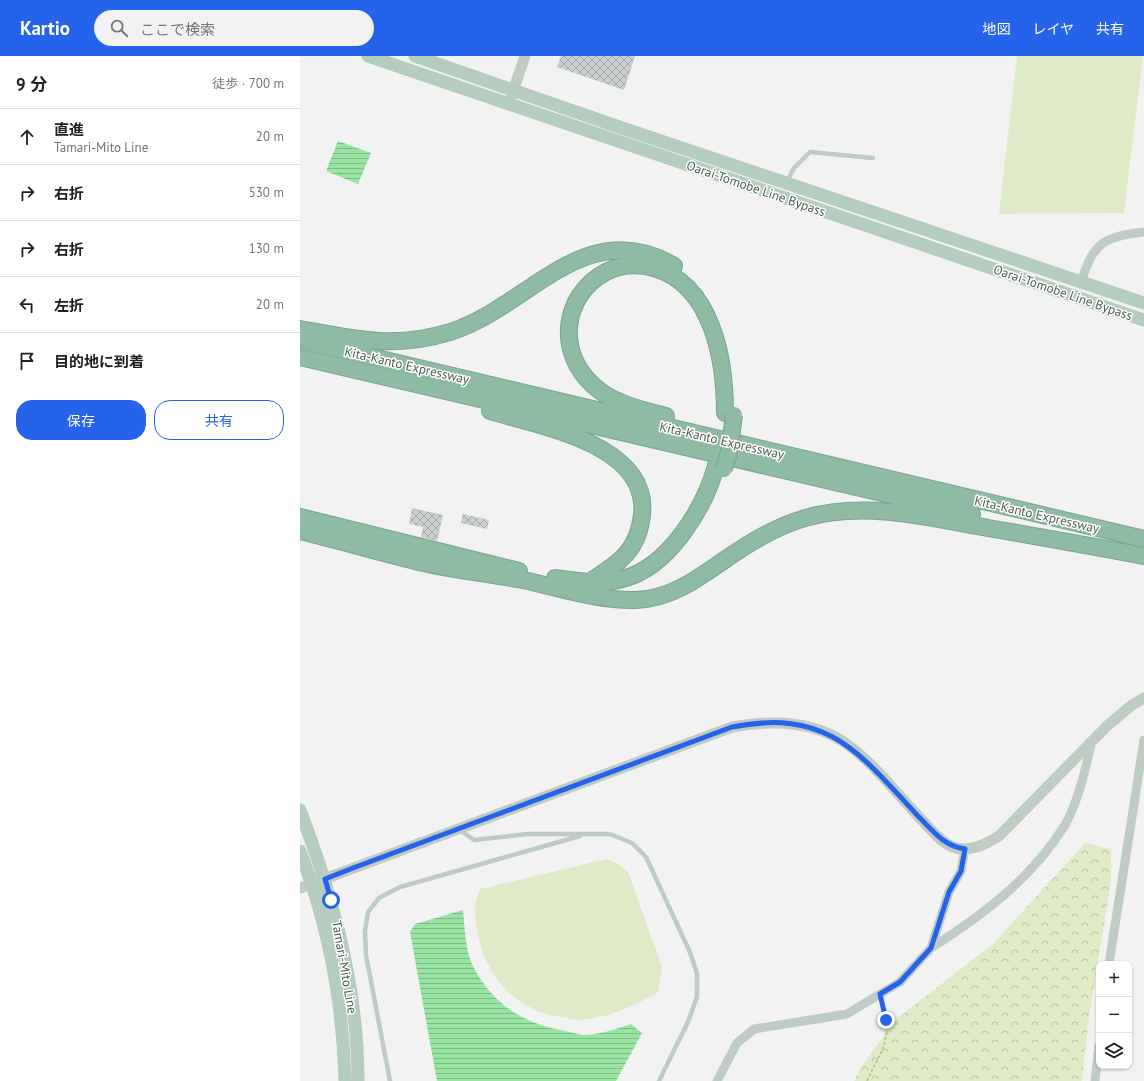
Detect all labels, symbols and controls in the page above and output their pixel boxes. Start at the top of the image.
search box [94,10,374,46]
text: Kartio [20,16,70,40]
icon: search [108,17,130,39]
text: ここで検索 [140,20,215,39]
text: 地図 [982,20,1010,38]
text: レイヤ [1032,20,1074,38]
text: 共有 [1096,20,1124,38]
text: 9 分 [16,73,47,95]
text: 徒歩 · 700 m [212,75,284,92]
text: 直進 [54,120,84,139]
icon: ahead [16,126,38,148]
text: 20 m [256,128,284,145]
text: Tamari-Mito Line [54,139,148,156]
street label: Oarai-Tomobe Line Bypass [684,157,828,220]
icon: right [16,182,38,204]
text: 右折 [54,184,84,203]
text: 530 m [249,184,284,201]
icon: right [16,238,38,260]
text: 右折 [54,240,84,259]
text: 130 m [249,240,284,257]
street label: Oarai-Tomobe Line Bypass [991,261,1135,324]
icon: left [16,294,38,316]
text: 左折 [54,296,84,315]
text: 20 m [256,296,284,313]
street label: Kita-Kanto Expressway [343,343,471,388]
icon: arrive [16,350,38,372]
text: 目的地に到着 [54,352,144,371]
button: 保存 [16,400,146,440]
button: 共有 [154,400,284,440]
street label: Kita-Kanto Expressway [658,418,786,463]
street label: Kita-Kanto Expressway [973,492,1101,537]
route start [322,891,340,909]
street label: Tamari-Mito Line [328,919,361,1015]
map controls [1096,961,1132,1069]
button: + [1096,961,1132,997]
button: − [1096,997,1132,1033]
route end [877,1011,895,1029]
button: layers [1096,1033,1132,1069]

